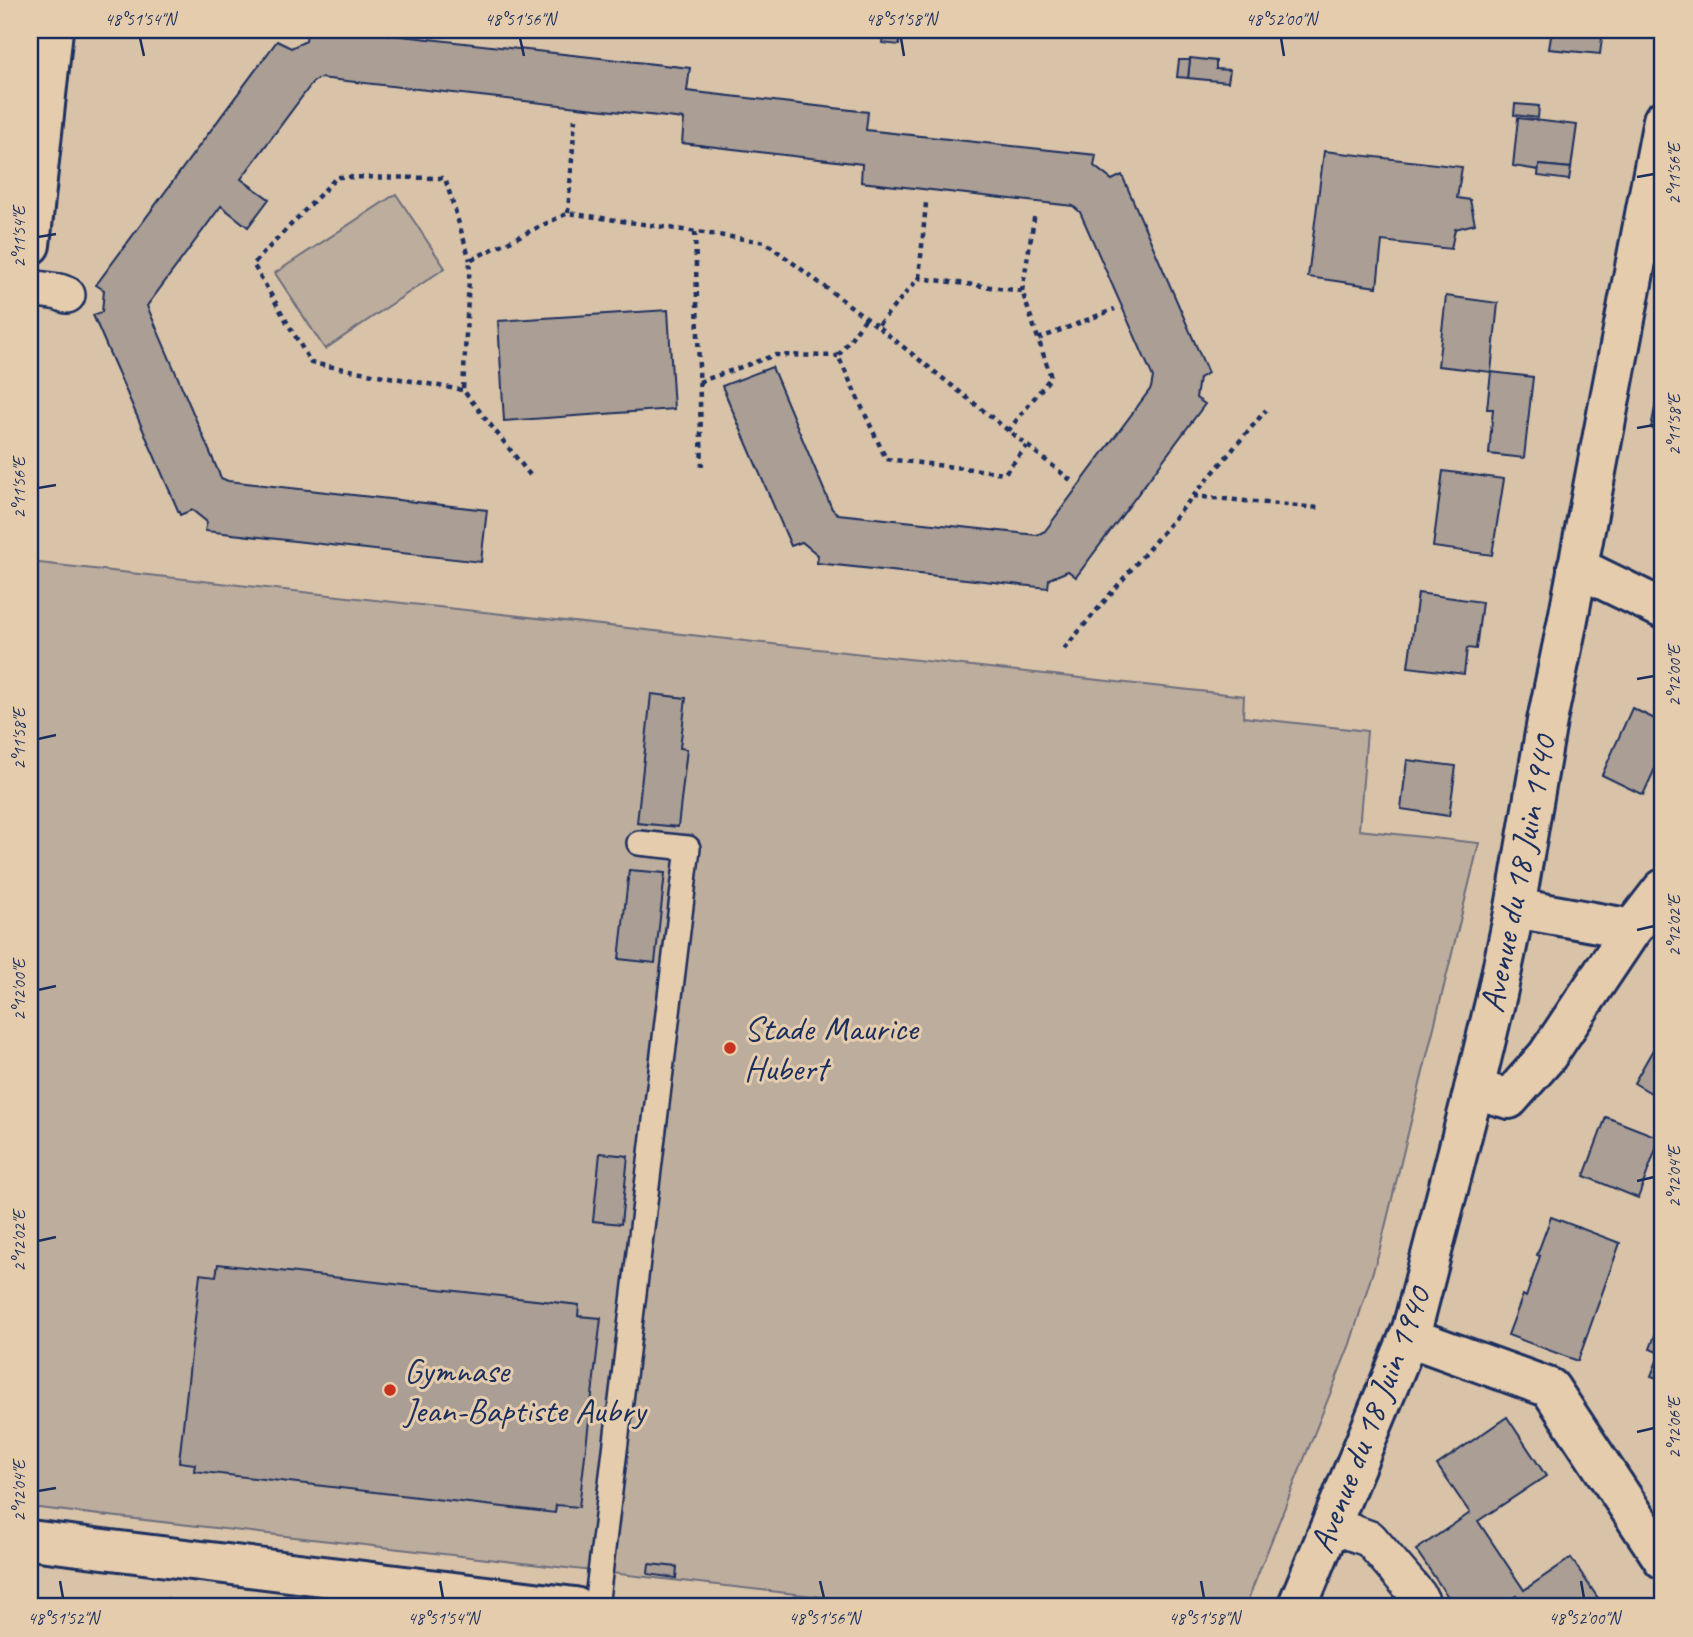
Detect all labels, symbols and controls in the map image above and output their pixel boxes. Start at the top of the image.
text: 48°51'54"N [105,8,179,30]
text: 48°51'56"N [485,8,559,30]
text: 48°51'58"N [866,8,940,30]
text: 48°52'00"N [1246,8,1320,30]
text: 2°11'56"E [1663,141,1685,205]
text: 2°11'54"E [8,204,30,268]
text: 2°11'58"E [1663,392,1685,456]
text: 2°11'56"E [8,455,30,519]
text: 2°12'00"E [1663,643,1685,707]
text: 2°11'58"E [8,706,30,770]
street label: Avenue du 18 Juin 1940 [1469,730,1567,1016]
text: 2°12'02"E [1663,893,1685,957]
text: 2°12'00"E [8,957,30,1021]
place label: Stade Maurice Hubert [744,1006,920,1091]
marker: Stade Maurice Hubert [722,1040,738,1056]
text: 2°12'04"E [1663,1144,1685,1208]
text: 2°12'02"E [8,1208,30,1272]
street label: Avenue du 18 Juin 1940 [1299,1279,1442,1559]
place label: Gymnase Jean-Baptiste Aubry [402,1348,648,1433]
marker: Gymnase Jean-Baptiste Aubry [382,1382,398,1398]
text: 2°12'06"E [1663,1395,1685,1459]
text: 2°12'04"E [8,1458,30,1522]
text: 48°51'52"N [28,1607,102,1629]
text: 48°51'54"N [408,1607,482,1629]
text: 48°51'56"N [789,1607,863,1629]
text: 48°51'58"N [1169,1607,1243,1629]
text: 48°52'00"N [1549,1607,1623,1629]

